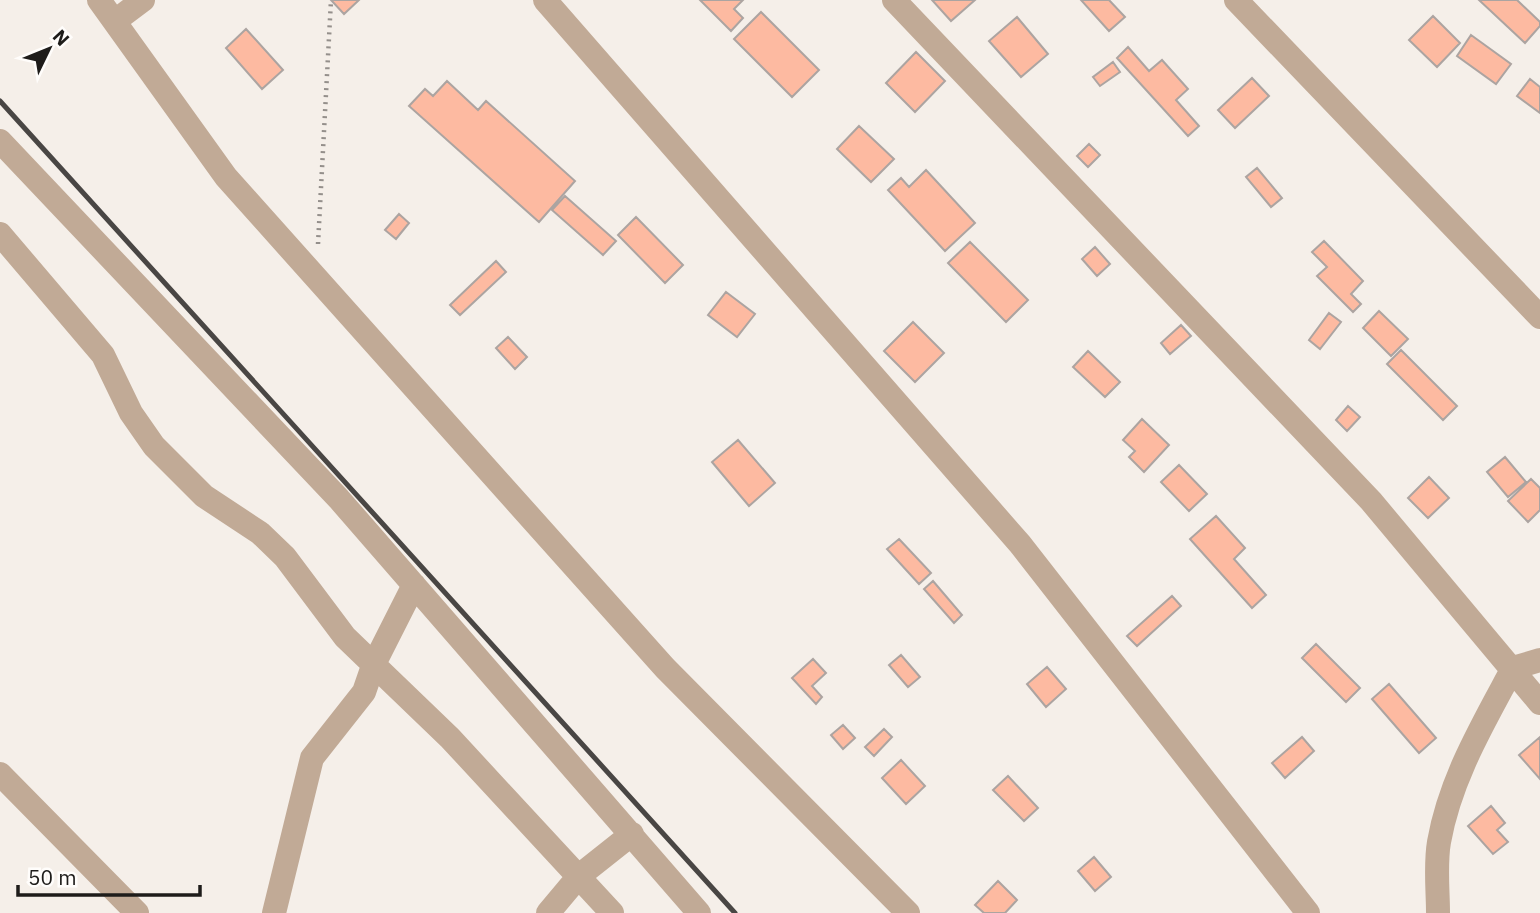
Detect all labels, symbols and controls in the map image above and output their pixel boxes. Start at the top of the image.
north arrow [14,14,84,84]
text: N [48,24,75,51]
scale bar [18,853,200,897]
text: 50 m [28,863,77,891]

